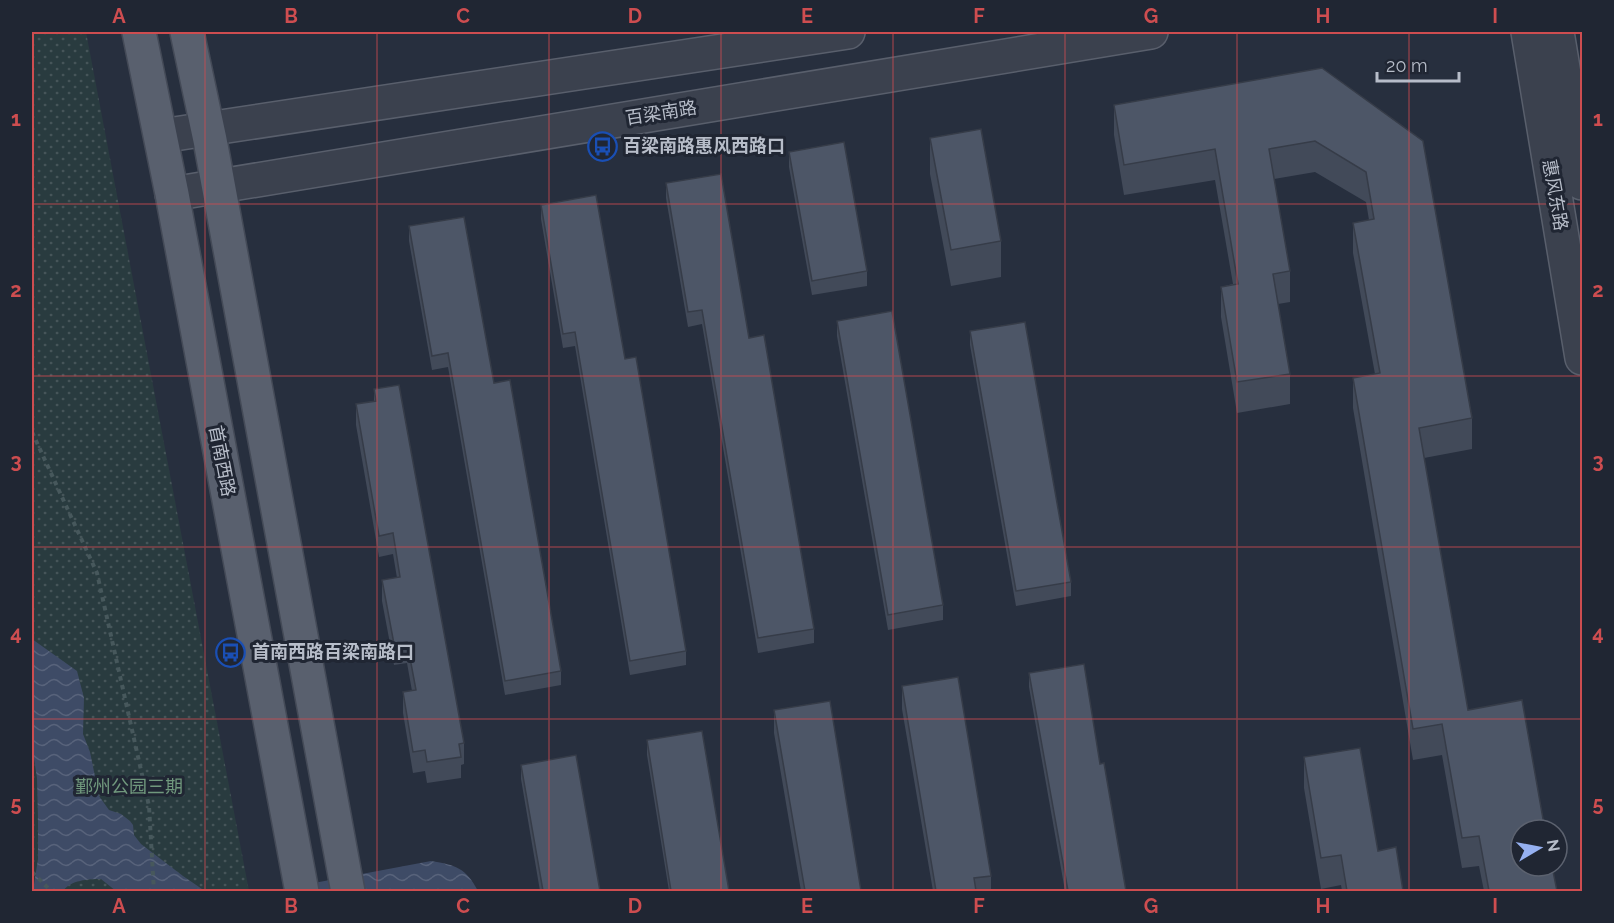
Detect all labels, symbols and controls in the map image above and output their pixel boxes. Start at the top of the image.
text: A [112,4,126,28]
text: B [284,4,298,28]
text: C [456,4,470,28]
text: D [628,4,642,28]
text: E [801,4,813,28]
text: F [973,4,985,28]
text: G [1144,4,1158,28]
text: H [1316,4,1330,28]
text: I [1492,4,1498,28]
scale bar [1377,45,1460,83]
text: 20 m [1386,55,1428,76]
street label: 百梁南路 [624,97,698,129]
text: 1 [11,107,21,131]
text: 1 [1593,107,1603,131]
bus stop icon: 百梁南路惠风西路口 [586,130,618,162]
place label: 百梁南路惠风西路口 [623,135,785,156]
street label: 惠风东路 [1539,158,1572,232]
text: 2 [10,278,22,302]
text: 2 [1592,278,1604,302]
street label: 首南西路 [205,424,240,498]
text: 3 [10,449,22,473]
text: 3 [1592,449,1604,473]
text: 4 [10,621,22,645]
text: 4 [1592,621,1604,645]
bus stop icon: 首南西路百梁南路口 [215,636,247,668]
place label: 首南西路百梁南路口 [252,641,414,662]
park label: 鄞州公园三期 [75,776,183,797]
text: 5 [10,792,22,816]
text: 5 [1592,792,1604,816]
north arrow [1509,818,1569,878]
text: N [1543,838,1564,853]
text: A [112,894,126,918]
text: B [284,894,298,918]
text: C [456,894,470,918]
text: D [628,894,642,918]
text: E [801,894,813,918]
text: F [973,894,985,918]
text: G [1144,894,1158,918]
text: H [1316,894,1330,918]
text: I [1492,894,1498,918]

